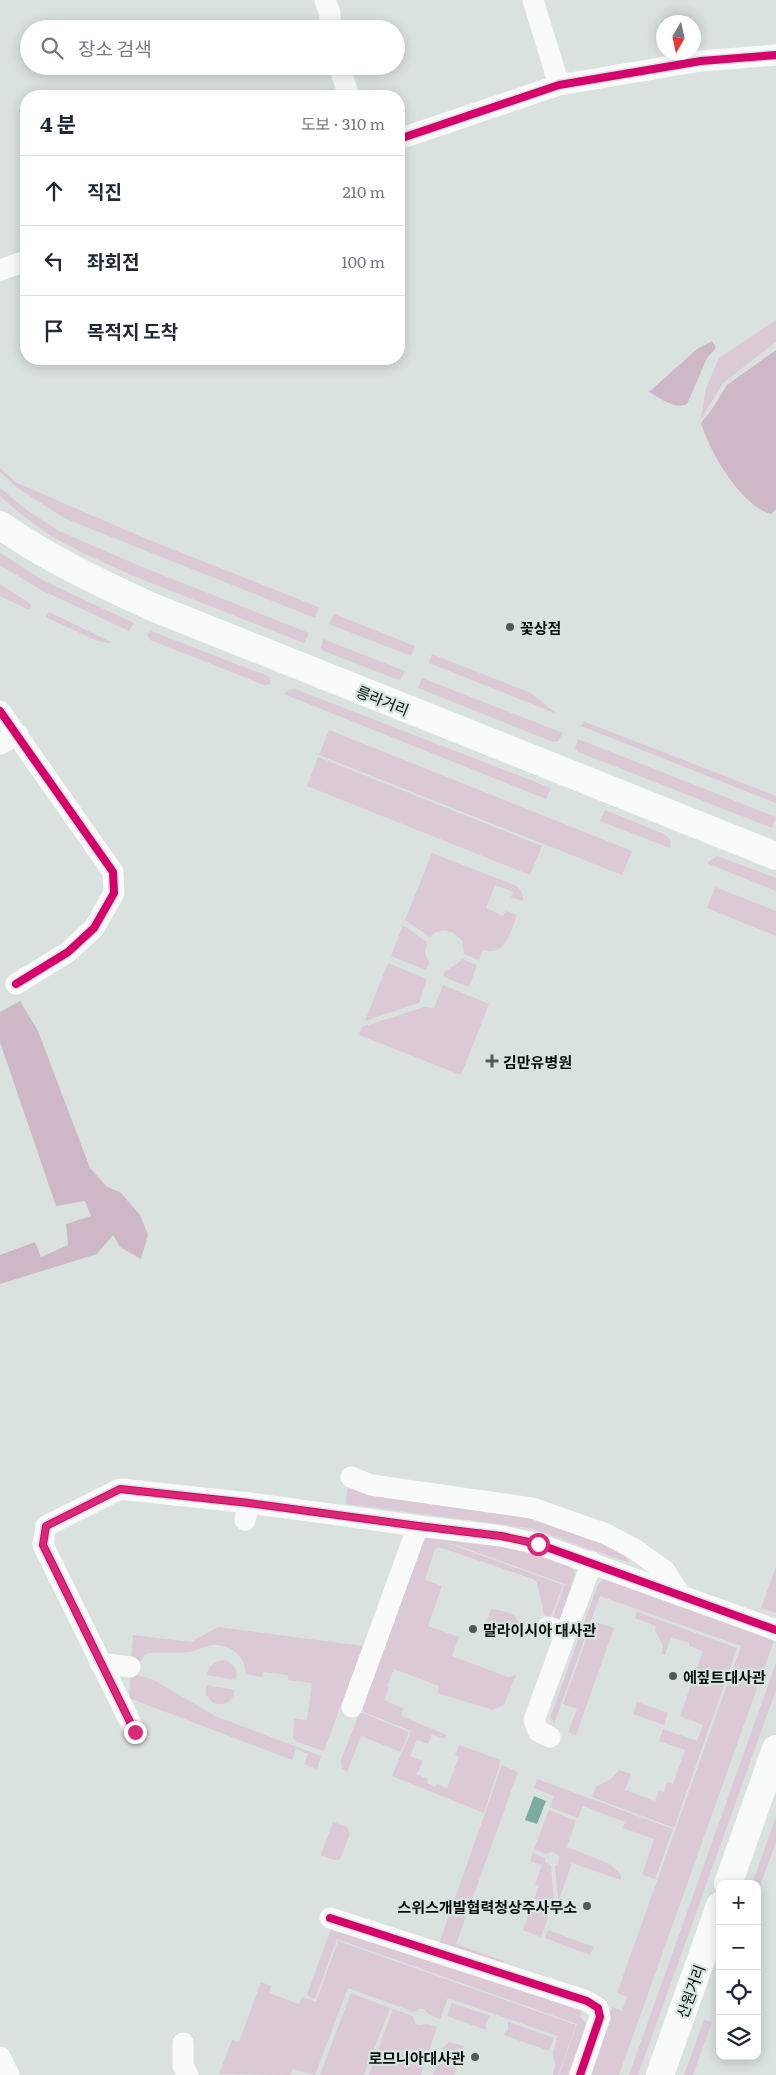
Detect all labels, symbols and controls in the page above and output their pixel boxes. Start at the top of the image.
north arrow [656,15,701,60]
search box [20,20,405,75]
icon: search [38,34,66,62]
text: 장소 검색 [78,34,152,62]
text: 4 분 [40,107,76,138]
text: 도보 · 310 m [301,111,385,135]
icon: ahead [40,177,68,205]
text: 직진 [87,177,122,205]
text: 210 m [342,179,385,203]
icon: left [40,247,68,275]
text: 좌회전 [87,247,139,275]
text: 100 m [341,249,385,273]
icon: arrive [40,317,68,345]
text: 목적지 도착 [87,317,178,345]
place label: 꽃상점 [520,616,561,639]
marker: 꽃상점 [504,621,516,633]
street label: 릉라거리 [353,679,413,721]
place label: 김만유병원 [503,1050,572,1073]
marker: 김만유병원 [485,1054,499,1068]
route start [527,1533,550,1556]
place label: 말라이시아 대사관 [483,1618,597,1641]
marker: 말라이시아 대사관 [467,1623,479,1635]
place label: 에짚트대사관 [683,1665,766,1688]
marker: 에짚트대사관 [667,1670,679,1682]
route end [124,1721,147,1744]
map controls [716,1880,761,2060]
button: + [716,1880,761,1925]
place label: 스위스개발협력청상주사무소 [398,1895,577,1918]
marker: 스위스개발협력청상주사무소 [581,1900,593,1912]
button: − [716,1925,761,1970]
street label: 산원거리 [670,1961,710,2021]
button: locate [716,1970,761,2015]
button: layers [716,2015,761,2060]
place label: 로므니아대사관 [368,2046,465,2069]
marker: 로므니아대사관 [469,2051,481,2063]

